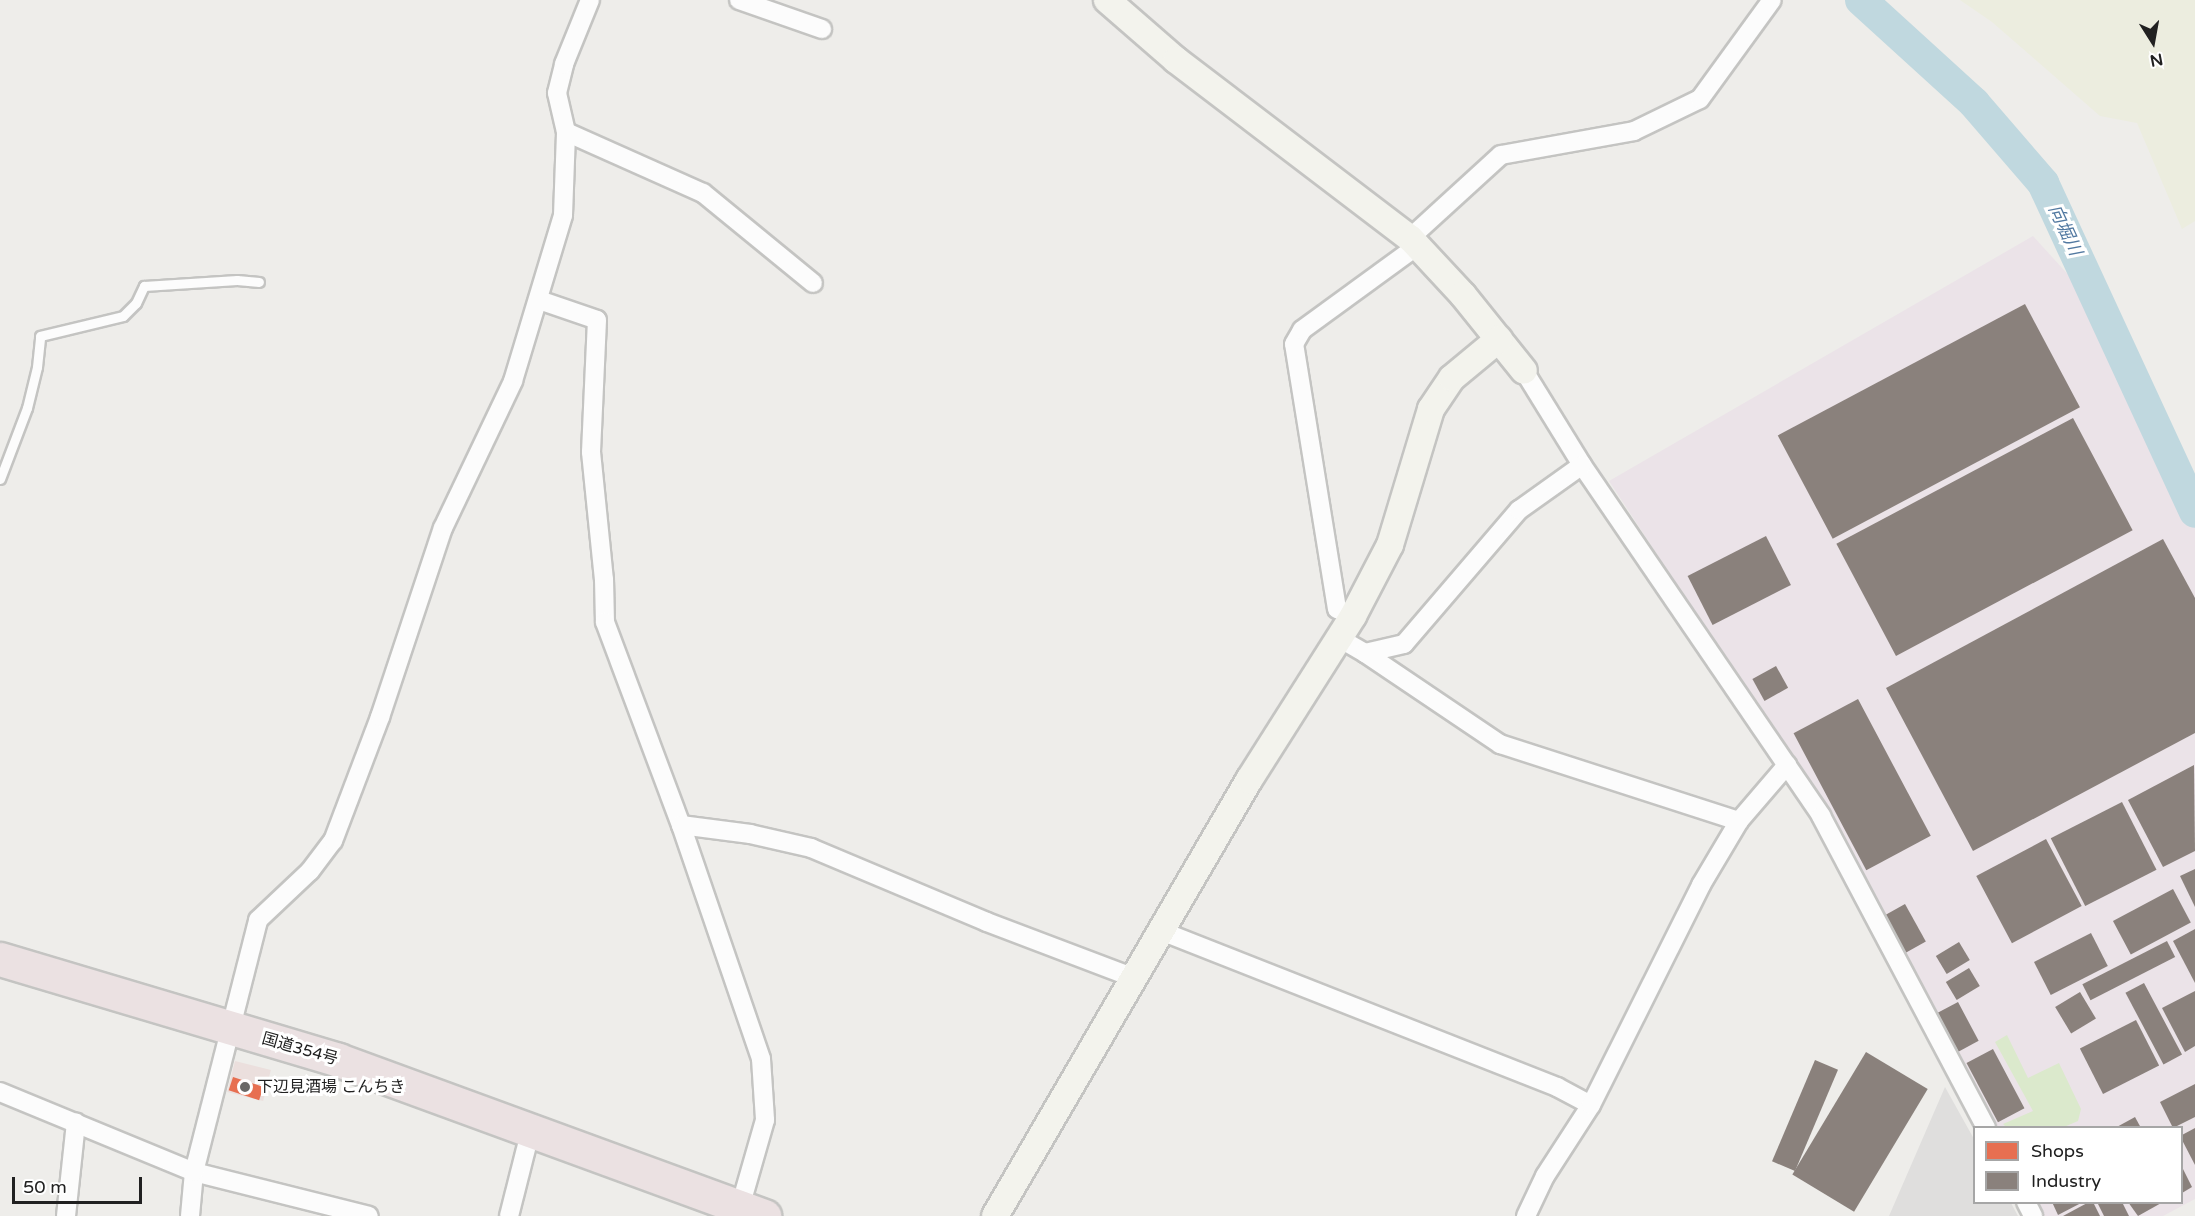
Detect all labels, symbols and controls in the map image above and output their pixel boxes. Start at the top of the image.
north arrow [2123,12,2183,72]
text: N [2148,49,2165,71]
water label: 向堀川 [2044,201,2086,259]
street label: 国道354号 [260,1029,340,1069]
place label: 下辺見酒場 こんちき [257,1077,405,1097]
marker: 下辺見酒場 こんちき [238,1080,252,1094]
legend [1973,1126,2183,1204]
text: Shops [2031,1140,2084,1162]
scale bar [15,1165,146,1203]
text: Industry [2031,1170,2101,1192]
text: 50 m [23,1176,67,1198]

